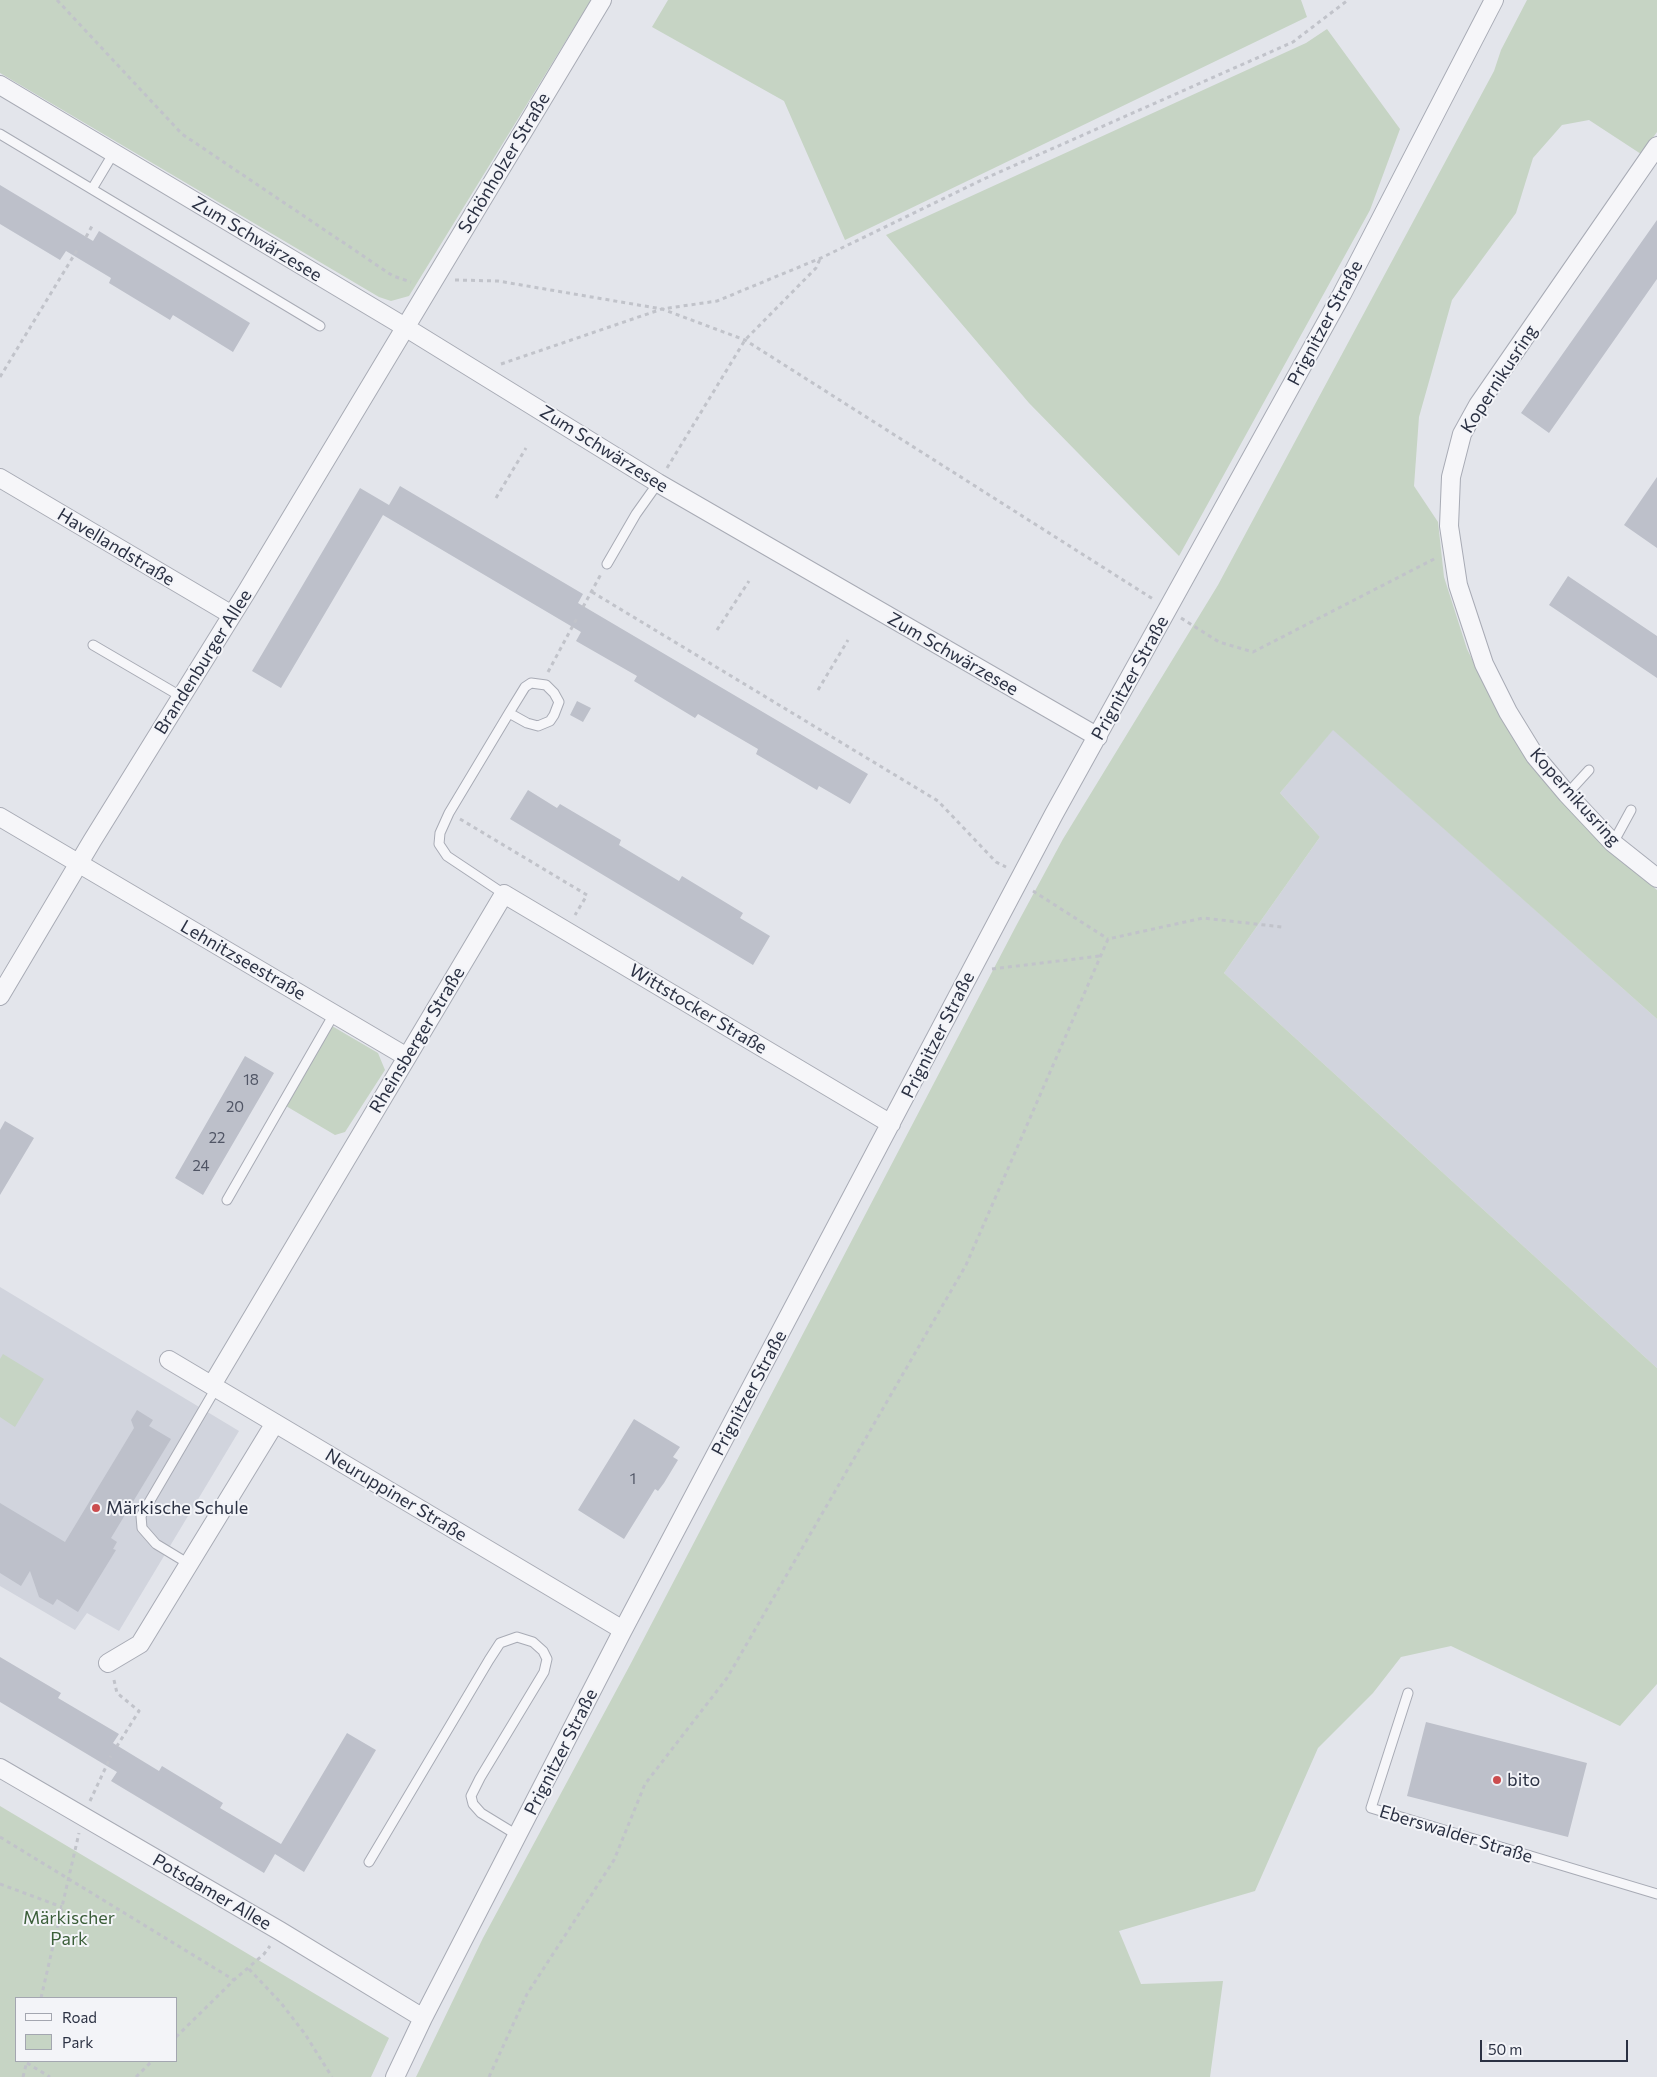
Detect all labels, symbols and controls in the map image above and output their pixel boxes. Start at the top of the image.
street label: Schönholzer Straße [454,89,554,237]
street label: Zum Schwärzesee [188,192,326,286]
street label: Prignitzer Straße [1283,257,1367,389]
street label: Kopernikusring [1456,321,1542,437]
street label: Zum Schwärzesee [536,401,672,497]
street label: Havellandstraße [54,504,178,590]
street label: Brandenburger Allee [150,586,256,738]
street label: Zum Schwärzesee [884,608,1022,700]
street label: Prignitzer Straße [1087,612,1173,744]
street label: Kopernikusring [1525,744,1625,850]
street label: Lehnitzseestraße [177,915,309,1005]
street label: Wittstocker Straße [625,959,771,1059]
street label: Rheinsberger Straße [365,963,469,1117]
street label: Prignitzer Straße [897,968,979,1102]
house number: 18 [243,1071,259,1089]
house number: 20 [226,1098,244,1116]
house number: 22 [209,1129,225,1147]
house number: 24 [192,1157,210,1175]
street label: Prignitzer Straße [707,1327,791,1459]
street label: Neuruppiner Straße [321,1444,471,1546]
house number: 1 [630,1470,636,1488]
place label: Märkische Schule [106,1497,248,1519]
marker: Märkische Schule [90,1502,102,1514]
street label: Prignitzer Straße [520,1685,602,1819]
place label: bito [1507,1769,1540,1791]
marker: bito [1491,1774,1503,1786]
street label: Eberswalder Straße [1377,1800,1535,1868]
street label: Potsdamer Allee [149,1849,275,1935]
park label: Märkischer Park [23,1907,115,1950]
legend [15,1997,178,2062]
text: Road [62,2008,97,2026]
scale bar [1482,2030,1630,2062]
text: Park [62,2033,93,2051]
text: 50 m [1488,2040,1522,2058]

